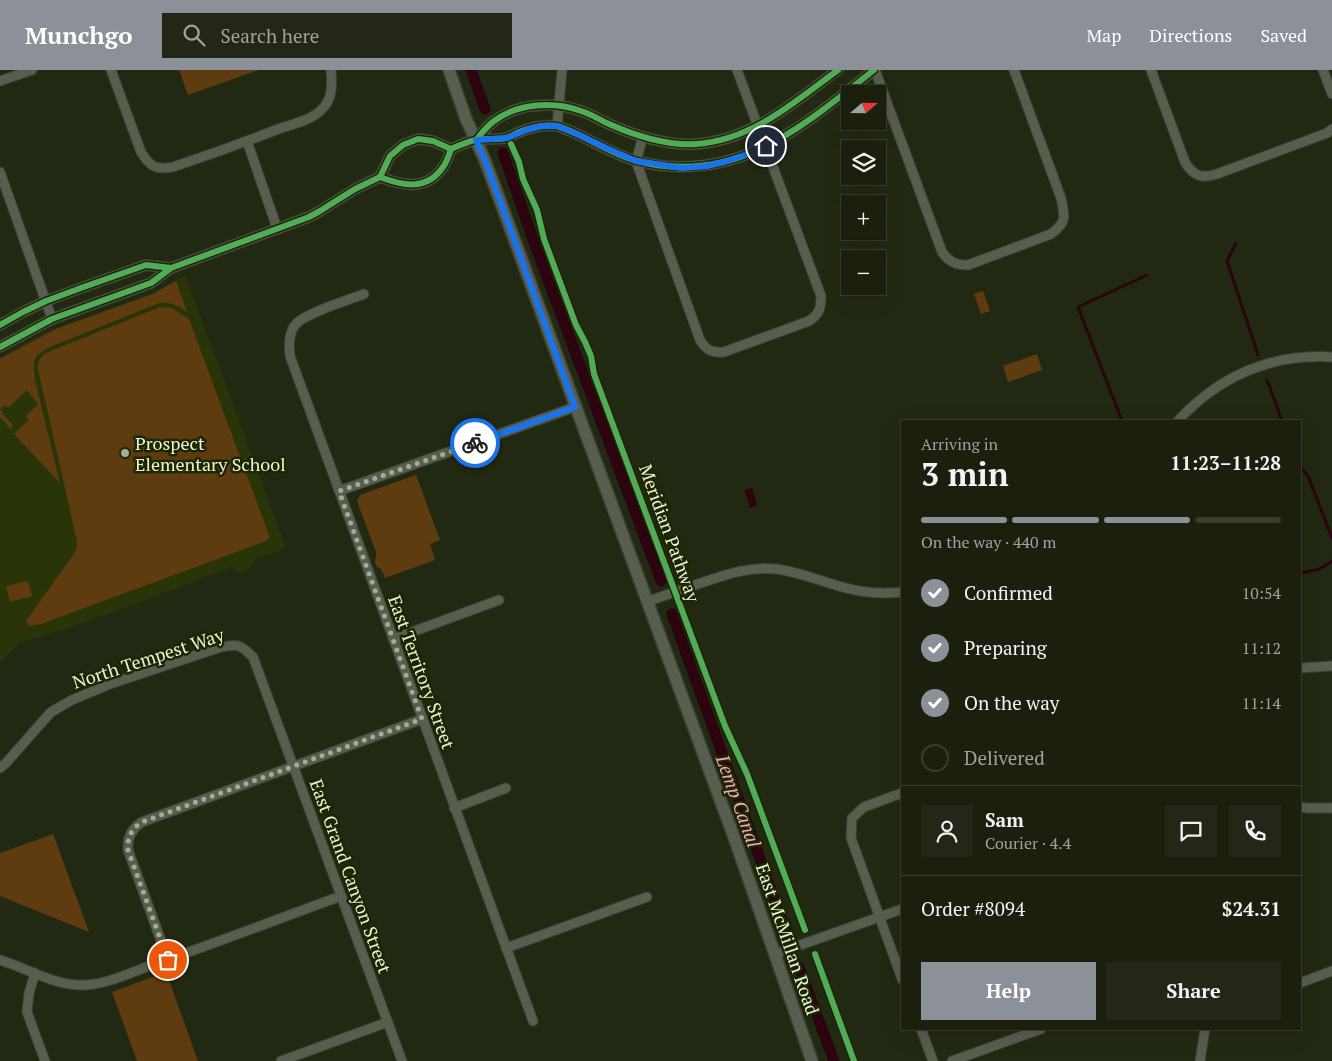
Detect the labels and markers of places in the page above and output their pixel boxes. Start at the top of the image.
pin [745,125,787,167]
place label: Prospect Elementary School [135,431,286,476]
marker: Prospect Elementary School [119,447,131,459]
pin [147,939,189,981]

